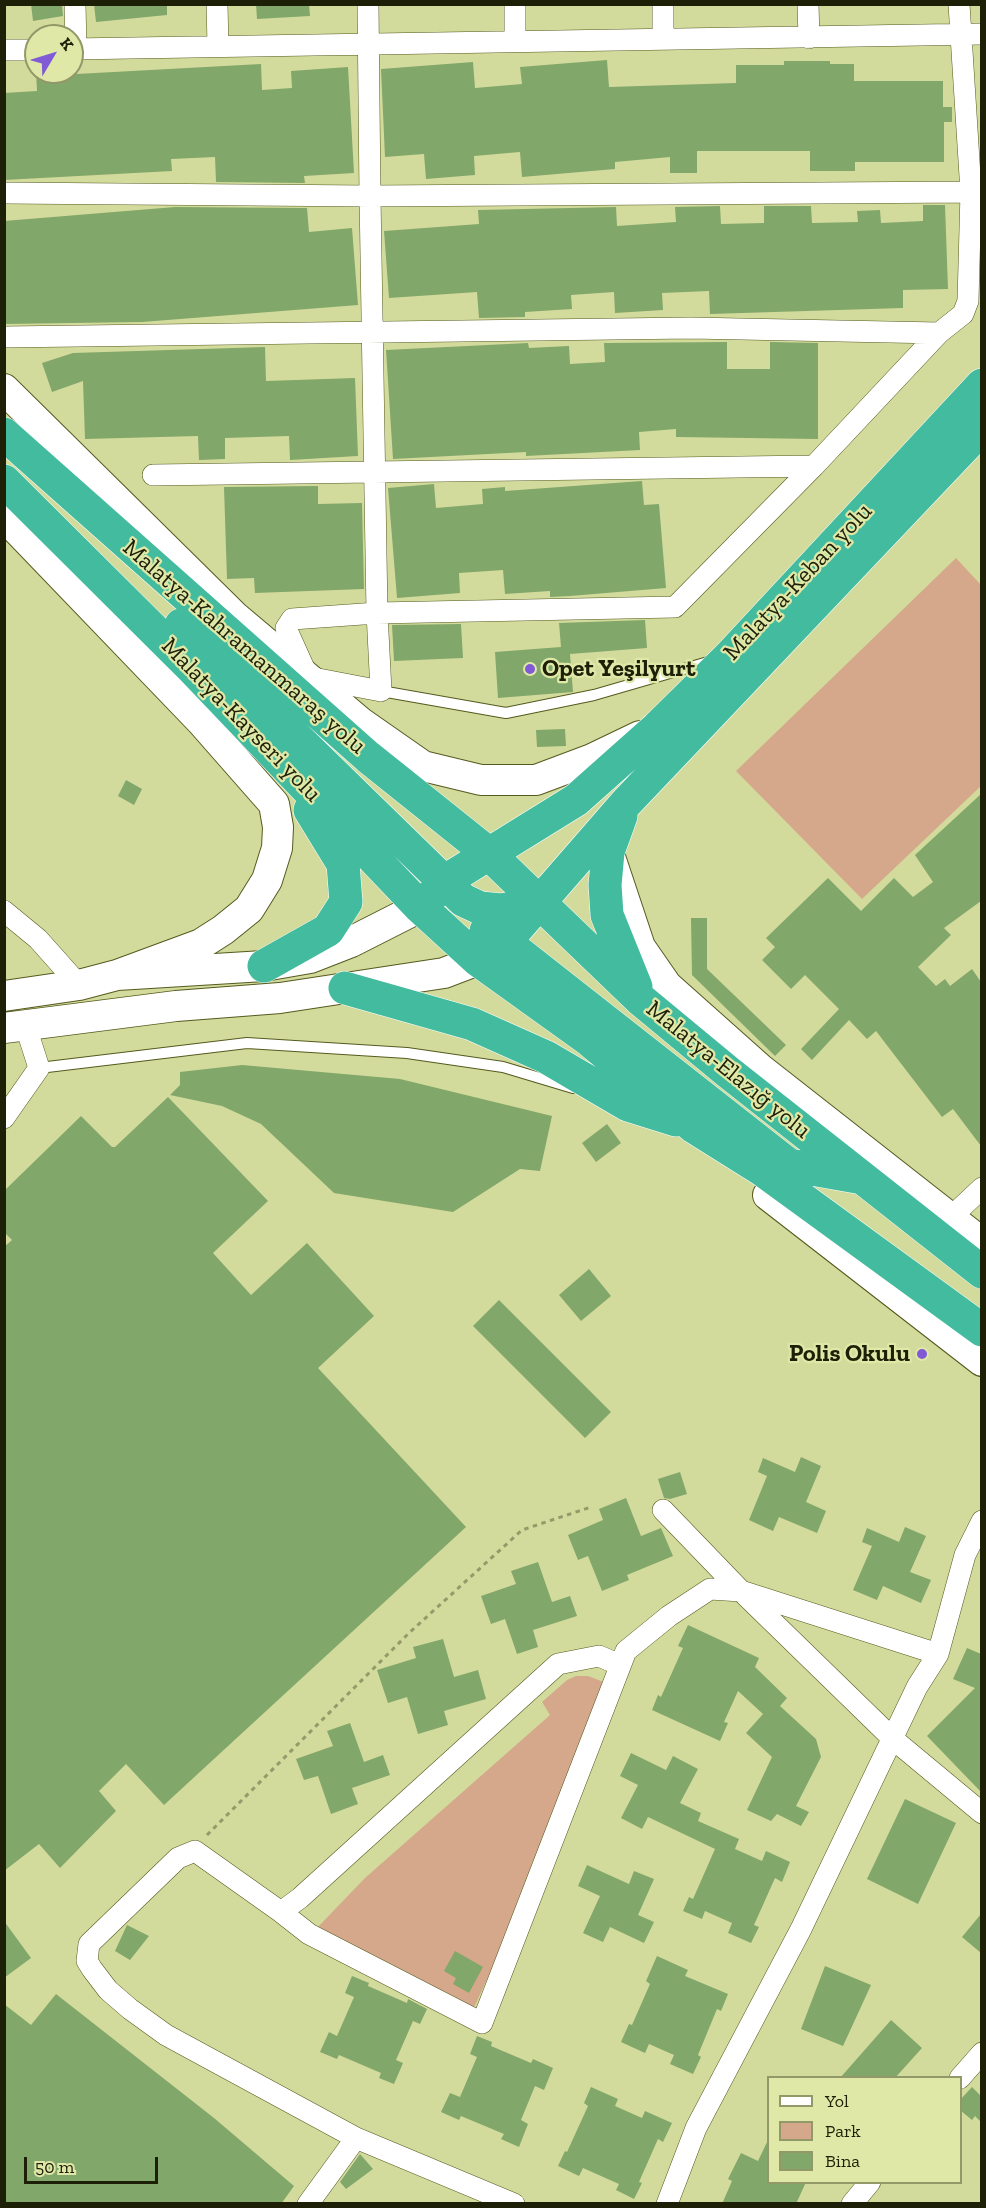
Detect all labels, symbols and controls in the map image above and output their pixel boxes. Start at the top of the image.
north arrow [24,24,84,84]
text: K [56,34,78,54]
street label: Malatya-Keban yolu [718,497,878,667]
street label: Malatya-Kahramanmaraş yolu [116,533,372,761]
street label: Malatya-Kayseri yolu [155,632,327,808]
place label: Opet Yeşilyurt [542,655,695,683]
marker: Opet Yeşilyurt [523,662,537,676]
street label: Malatya-Elazığ yolu [640,995,816,1145]
place label: Polis Okulu [789,1340,910,1368]
marker: Polis Okulu [915,1347,929,1361]
legend [767,2076,962,2184]
text: Yol [825,2090,849,2112]
text: Park [825,2120,861,2142]
scale bar [27,2145,160,2183]
text: Bina [825,2150,860,2172]
text: 50 m [35,2156,74,2178]

